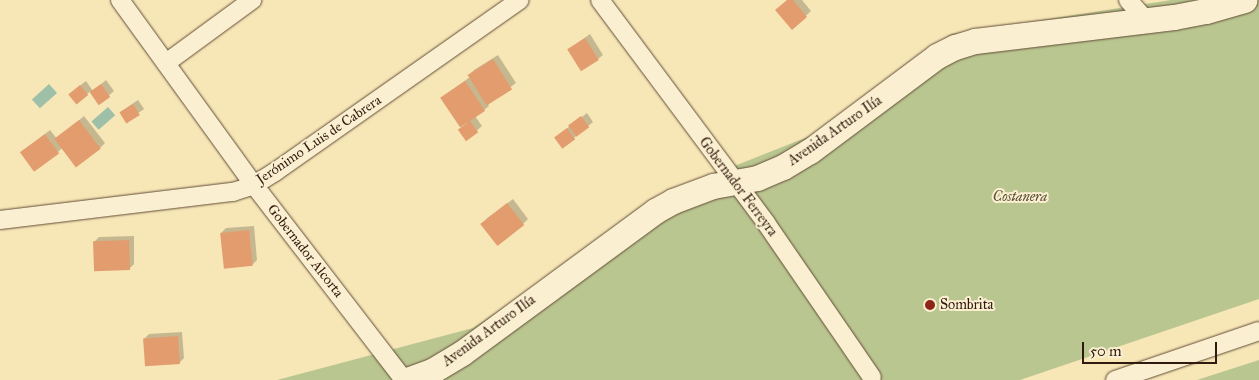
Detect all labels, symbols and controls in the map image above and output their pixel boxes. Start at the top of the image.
street label: Jerónimo Luis de Cabrera [253,92,385,188]
street label: Avenida Arturo Ilía [785,92,885,170]
street label: Gobernador Ferreyra [695,134,781,240]
park label: Costanera [993,189,1047,205]
street label: Gobernador Alcorta [263,201,347,301]
street label: Avenida Arturo Ilía [439,292,539,370]
place label: Sombrita [940,297,994,313]
marker: Sombrita [924,299,936,311]
scale bar [1084,332,1219,364]
text: 50 m [1090,342,1122,360]

